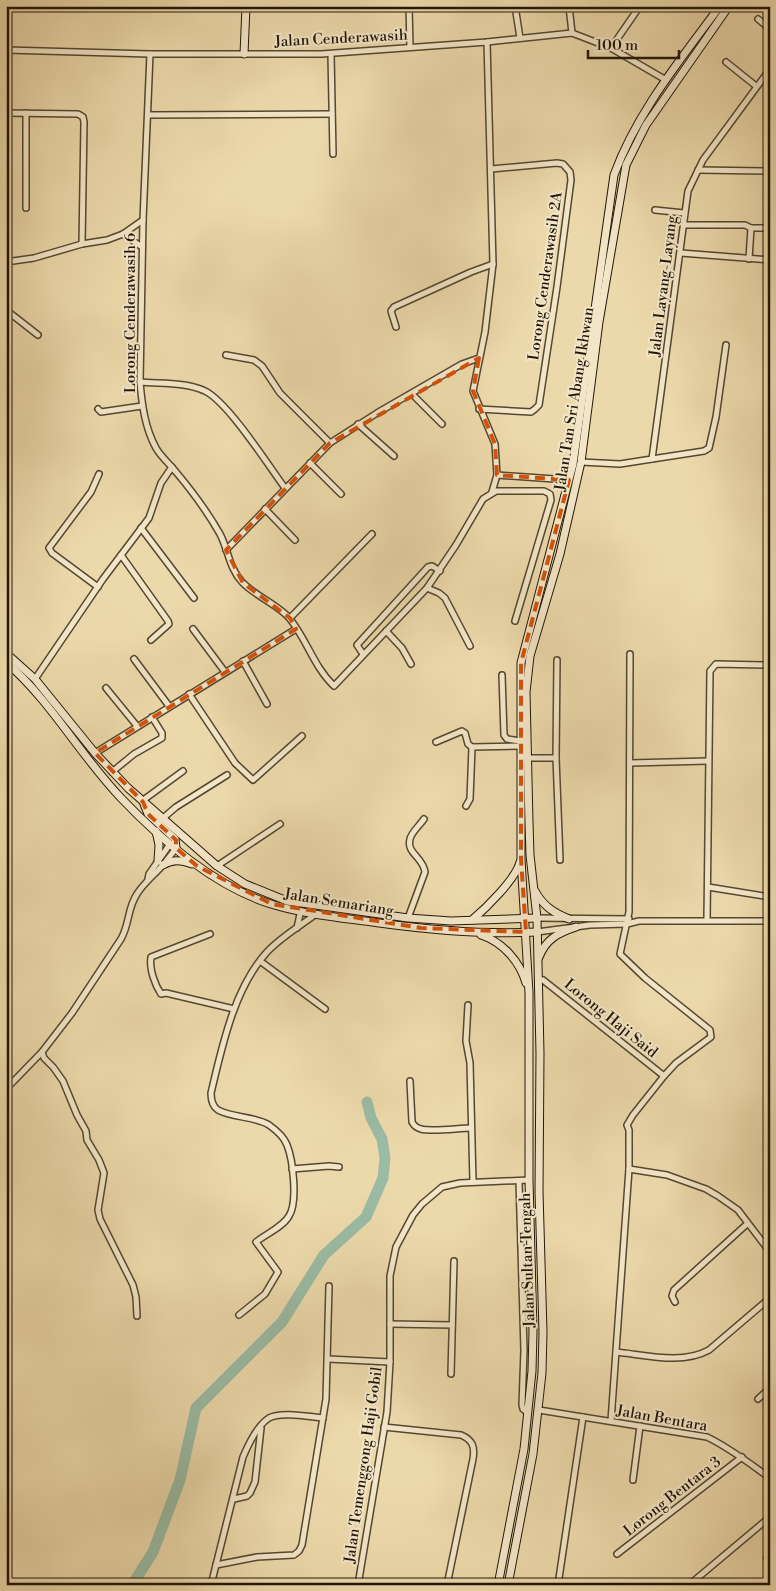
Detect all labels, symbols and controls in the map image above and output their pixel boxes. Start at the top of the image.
street label: Jalan Cenderawasih [273,26,408,52]
scale bar [588,28,680,60]
text: 100 m [596,36,638,55]
street label: Lorong Cenderawasih 2A [524,190,567,362]
street label: Jalan Layang-Layang [645,214,682,359]
street label: Lorong Cenderawasih 6 [121,233,140,393]
street label: Jalan Tan Sri Abang Ikhwan [550,306,598,493]
street label: Jalan Semariang [282,884,395,921]
street label: Lorong Haji Said [560,975,662,1062]
street label: Jalan Sultan Tengah [516,1192,539,1329]
street label: Jalan Temenggong Haji Gobil [340,1365,387,1565]
street label: Jalan Bentara [614,1401,709,1436]
street label: Lorong Bentara 3 [620,1452,725,1540]

